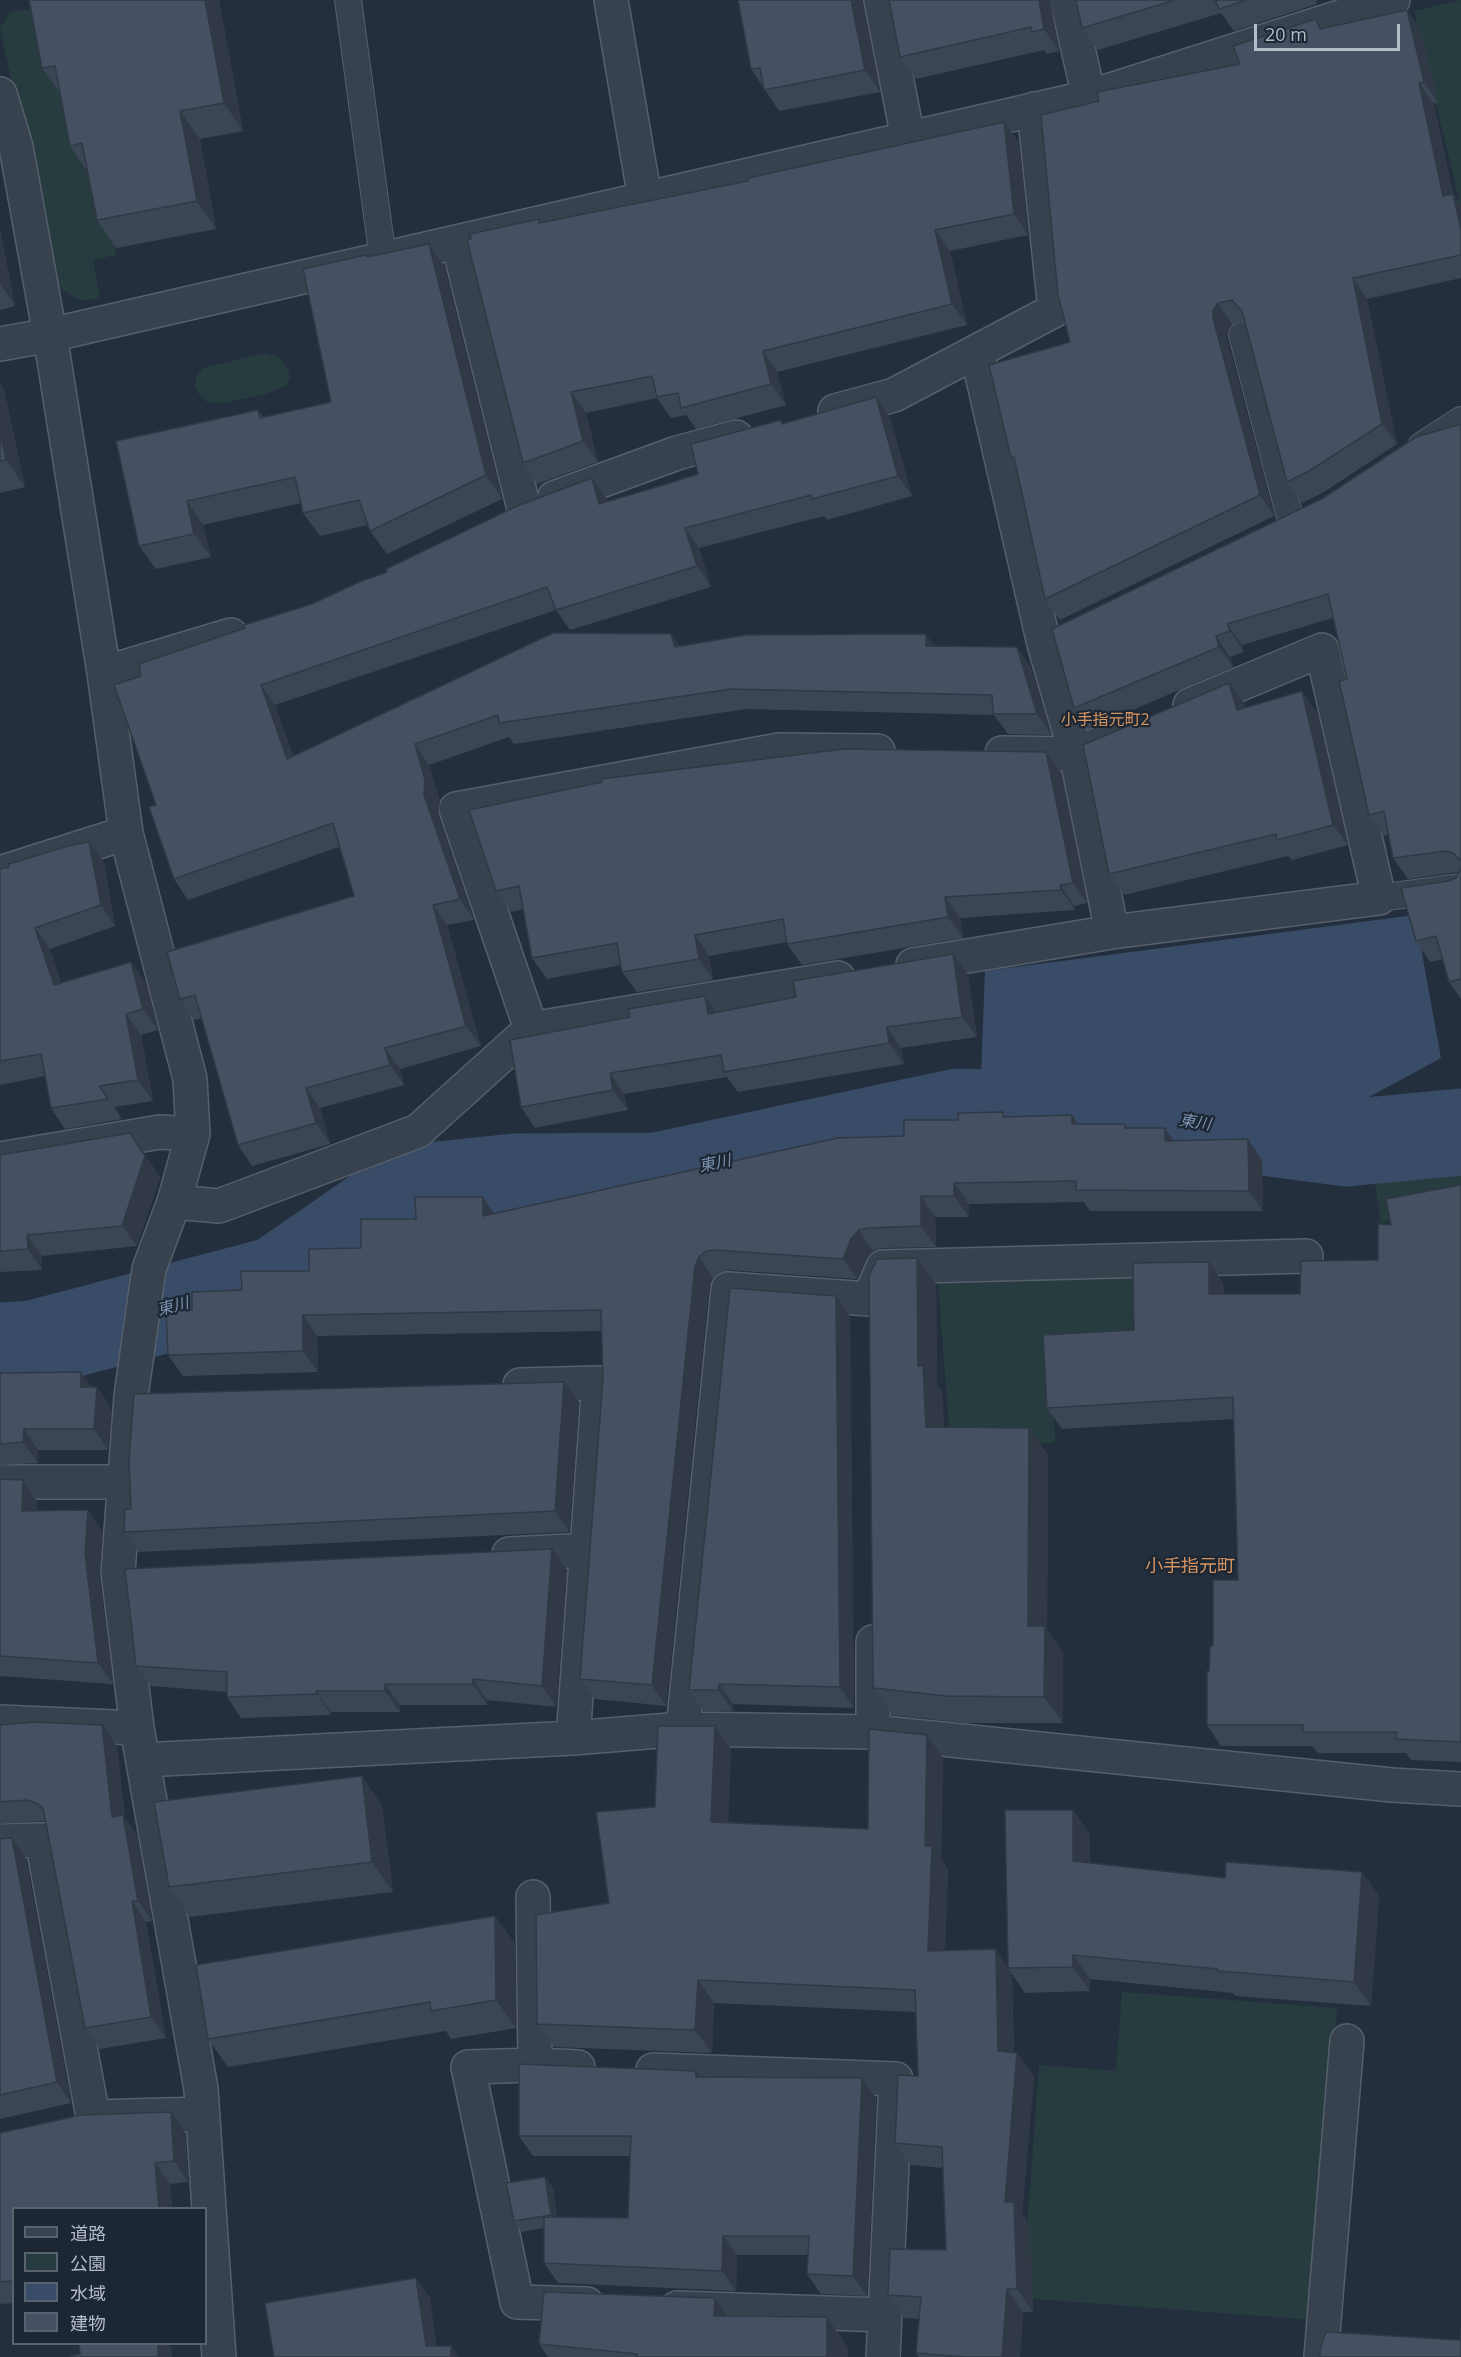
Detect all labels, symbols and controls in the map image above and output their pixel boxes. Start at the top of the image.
scale bar [1257,12,1402,50]
text: 20 m [1265,22,1307,46]
district label: 小手指元町2 [1060,710,1150,730]
water label: 東川 [1178,1111,1212,1135]
water label: 東川 [697,1151,733,1177]
water label: 東川 [155,1294,191,1320]
district label: 小手指元町 [1145,1556,1235,1578]
legend [12,2207,207,2345]
text: 道路 [70,2221,106,2245]
text: 公園 [70,2251,106,2275]
text: 水域 [70,2281,106,2305]
text: 建物 [70,2311,106,2335]

